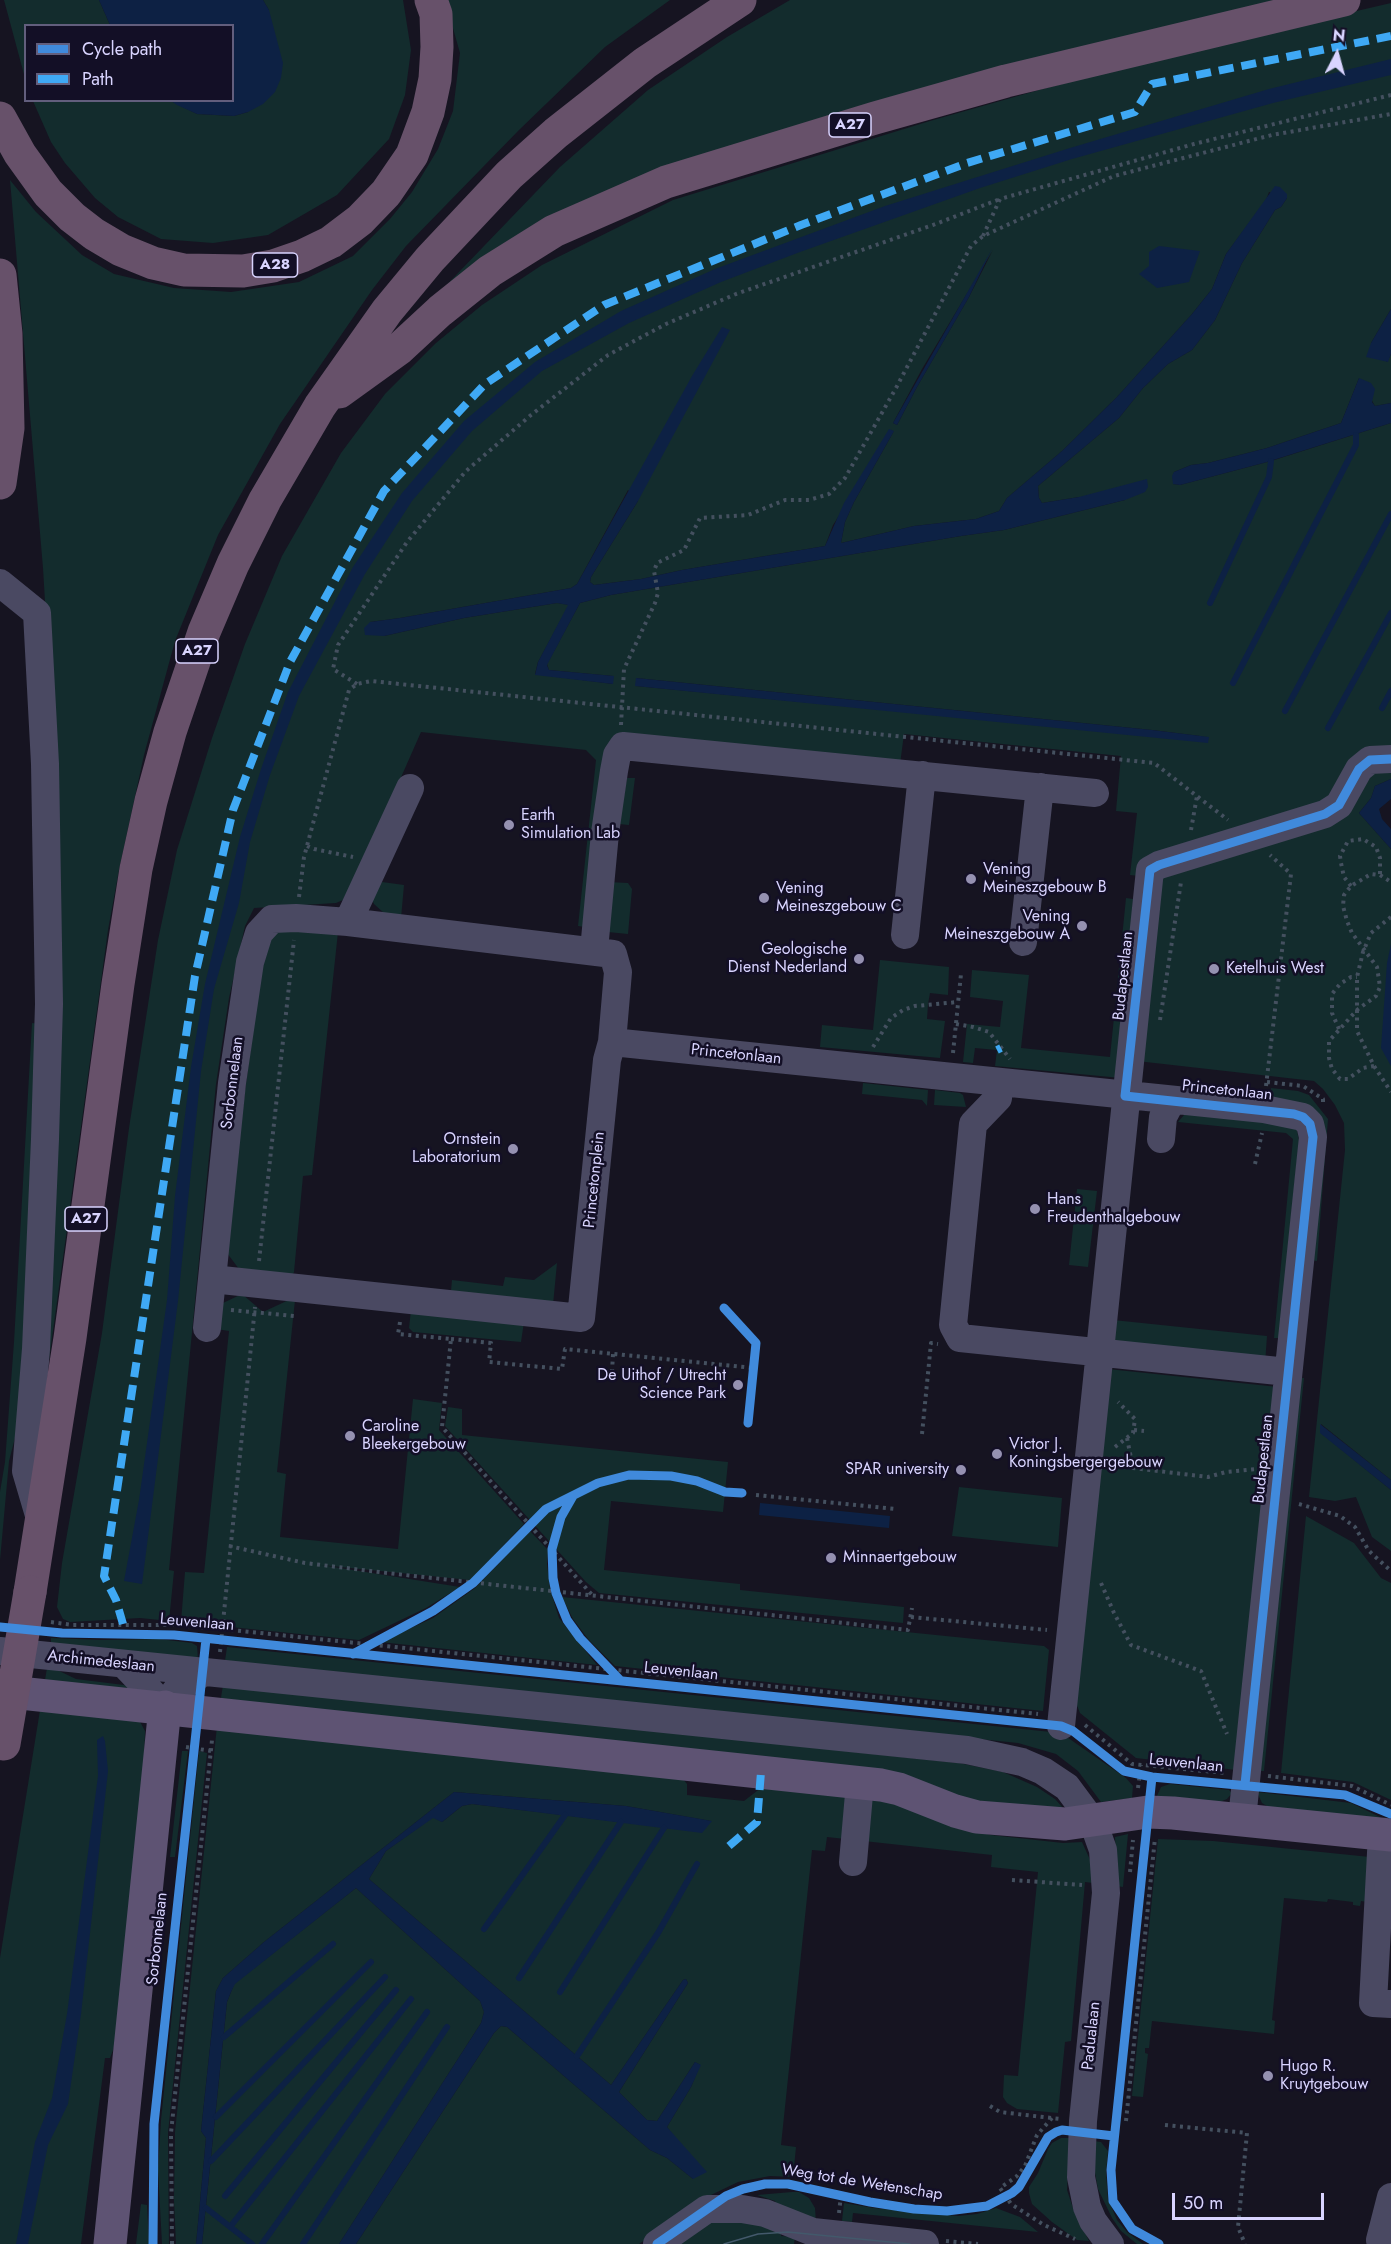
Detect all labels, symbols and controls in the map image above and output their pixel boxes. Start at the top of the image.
text: N [1331,23,1346,48]
legend [24,24,234,102]
north arrow [1307,24,1367,84]
text: Cycle path [82,36,162,62]
text: Path [82,66,114,92]
road number: A27 [829,113,871,137]
road number: A28 [252,253,298,277]
road number: A27 [176,639,218,663]
place label: Earth Simulation Lab [521,806,620,844]
marker: Earth Simulation Lab [502,818,516,832]
place label: Vening Meineszgebouw B [983,860,1107,898]
marker: Vening Meineszgebouw B [964,872,978,886]
place label: Vening Meineszgebouw C [776,879,902,917]
marker: Vening Meineszgebouw C [757,891,771,905]
place label: Vening Meineszgebouw A [945,907,1070,945]
marker: Vening Meineszgebouw A [1075,919,1089,933]
street label: Budapestlaan [1110,931,1138,1021]
place label: Geologische Dienst Nederland [728,940,847,978]
marker: Geologische Dienst Nederland [852,952,866,966]
place label: Ketelhuis West [1226,959,1324,979]
marker: Ketelhuis West [1207,962,1221,976]
street label: Sorbonnelaan [218,1035,248,1131]
street label: Princetonlaan [690,1041,782,1069]
street label: Princetonlaan [1181,1077,1273,1105]
place label: Ornstein Laboratorium [412,1130,501,1168]
street label: Princetonplein [580,1131,610,1229]
marker: Ornstein Laboratorium [506,1142,520,1156]
place label: Hans Freudenthalgebouw [1047,1190,1180,1228]
marker: Hans Freudenthalgebouw [1028,1202,1042,1216]
road number: A27 [65,1207,107,1231]
place label: De Uithof / Utrecht Science Park [597,1366,726,1404]
marker: De Uithof / Utrecht Science Park [731,1378,745,1392]
street label: Budapestlaan [1250,1414,1278,1504]
place label: Caroline Bleekergebouw [362,1417,466,1455]
marker: Caroline Bleekergebouw [343,1429,357,1443]
place label: Victor J. Koningsbergergebouw [1009,1435,1163,1473]
marker: Victor J. Koningsbergergebouw [990,1447,1004,1461]
place label: SPAR university [845,1460,949,1480]
marker: SPAR university [954,1463,968,1477]
place label: Minnaertgebouw [843,1548,957,1568]
marker: Minnaertgebouw [824,1551,838,1565]
street label: Leuvenlaan [159,1610,235,1636]
street label: Archimedeslaan [46,1647,156,1677]
street label: Leuvenlaan [643,1659,719,1685]
street label: Leuvenlaan [1148,1751,1224,1777]
street label: Sorbonnelaan [144,1892,172,1986]
street label: Padualaan [1079,2001,1105,2071]
place label: Hugo R. Kruytgebouw [1280,2057,1368,2095]
marker: Hugo R. Kruytgebouw [1261,2069,1275,2083]
street label: Weg tot de Wetenschap [780,2161,944,2205]
scale bar [1175,2181,1326,2219]
text: 50 m [1183,2190,1223,2216]

